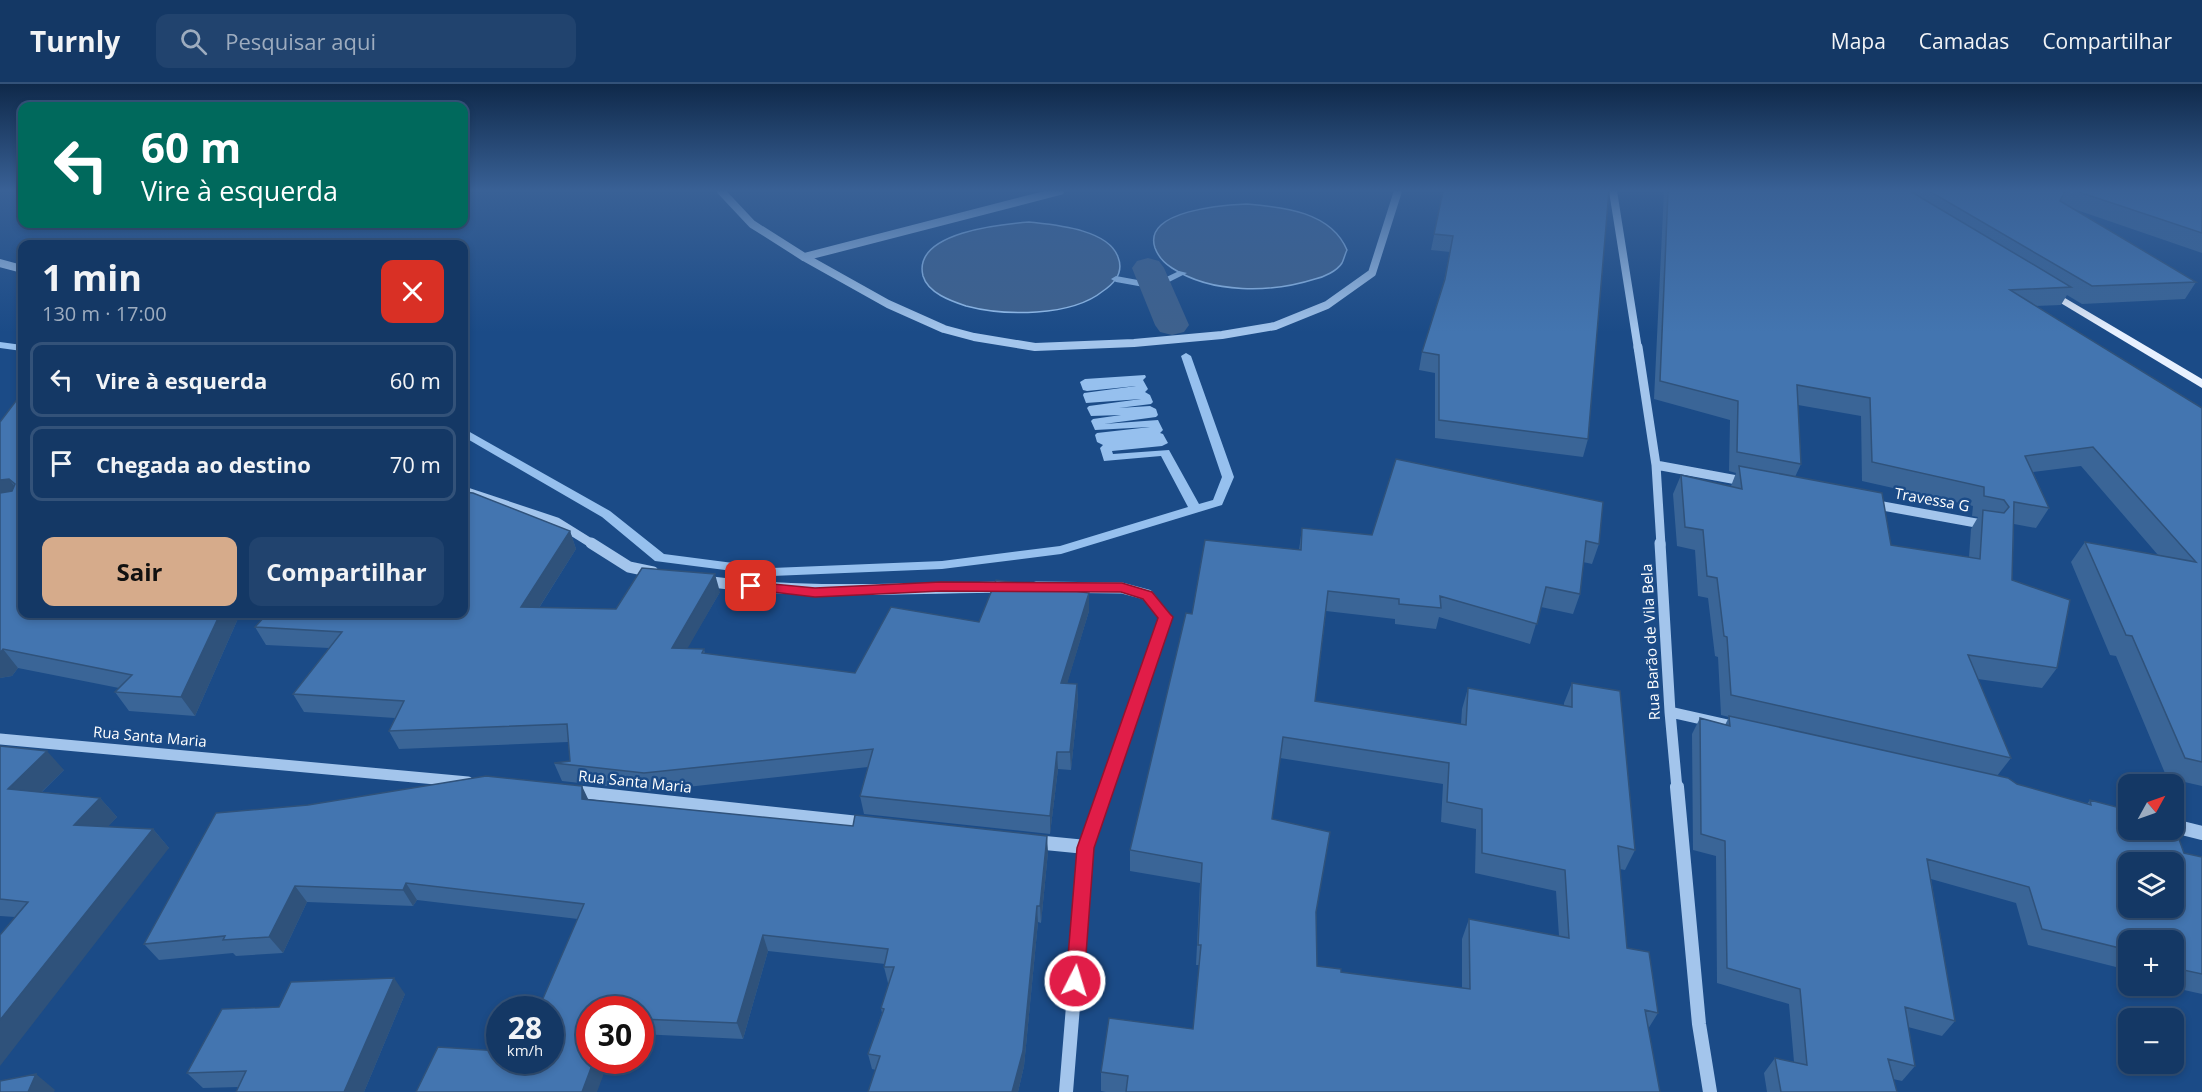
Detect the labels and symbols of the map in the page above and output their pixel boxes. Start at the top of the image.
street label: Travessa G [1893,483,1971,515]
pin [725,560,776,611]
street label: Rua Barão de Vila Bela [1636,563,1664,721]
street label: Rua Santa Maria [92,721,208,751]
street label: Rua Santa Maria [577,765,693,797]
north arrow [2118,774,2184,840]
position arrow [1043,949,1107,1013]
speed limit sign: 30 [576,996,654,1074]

